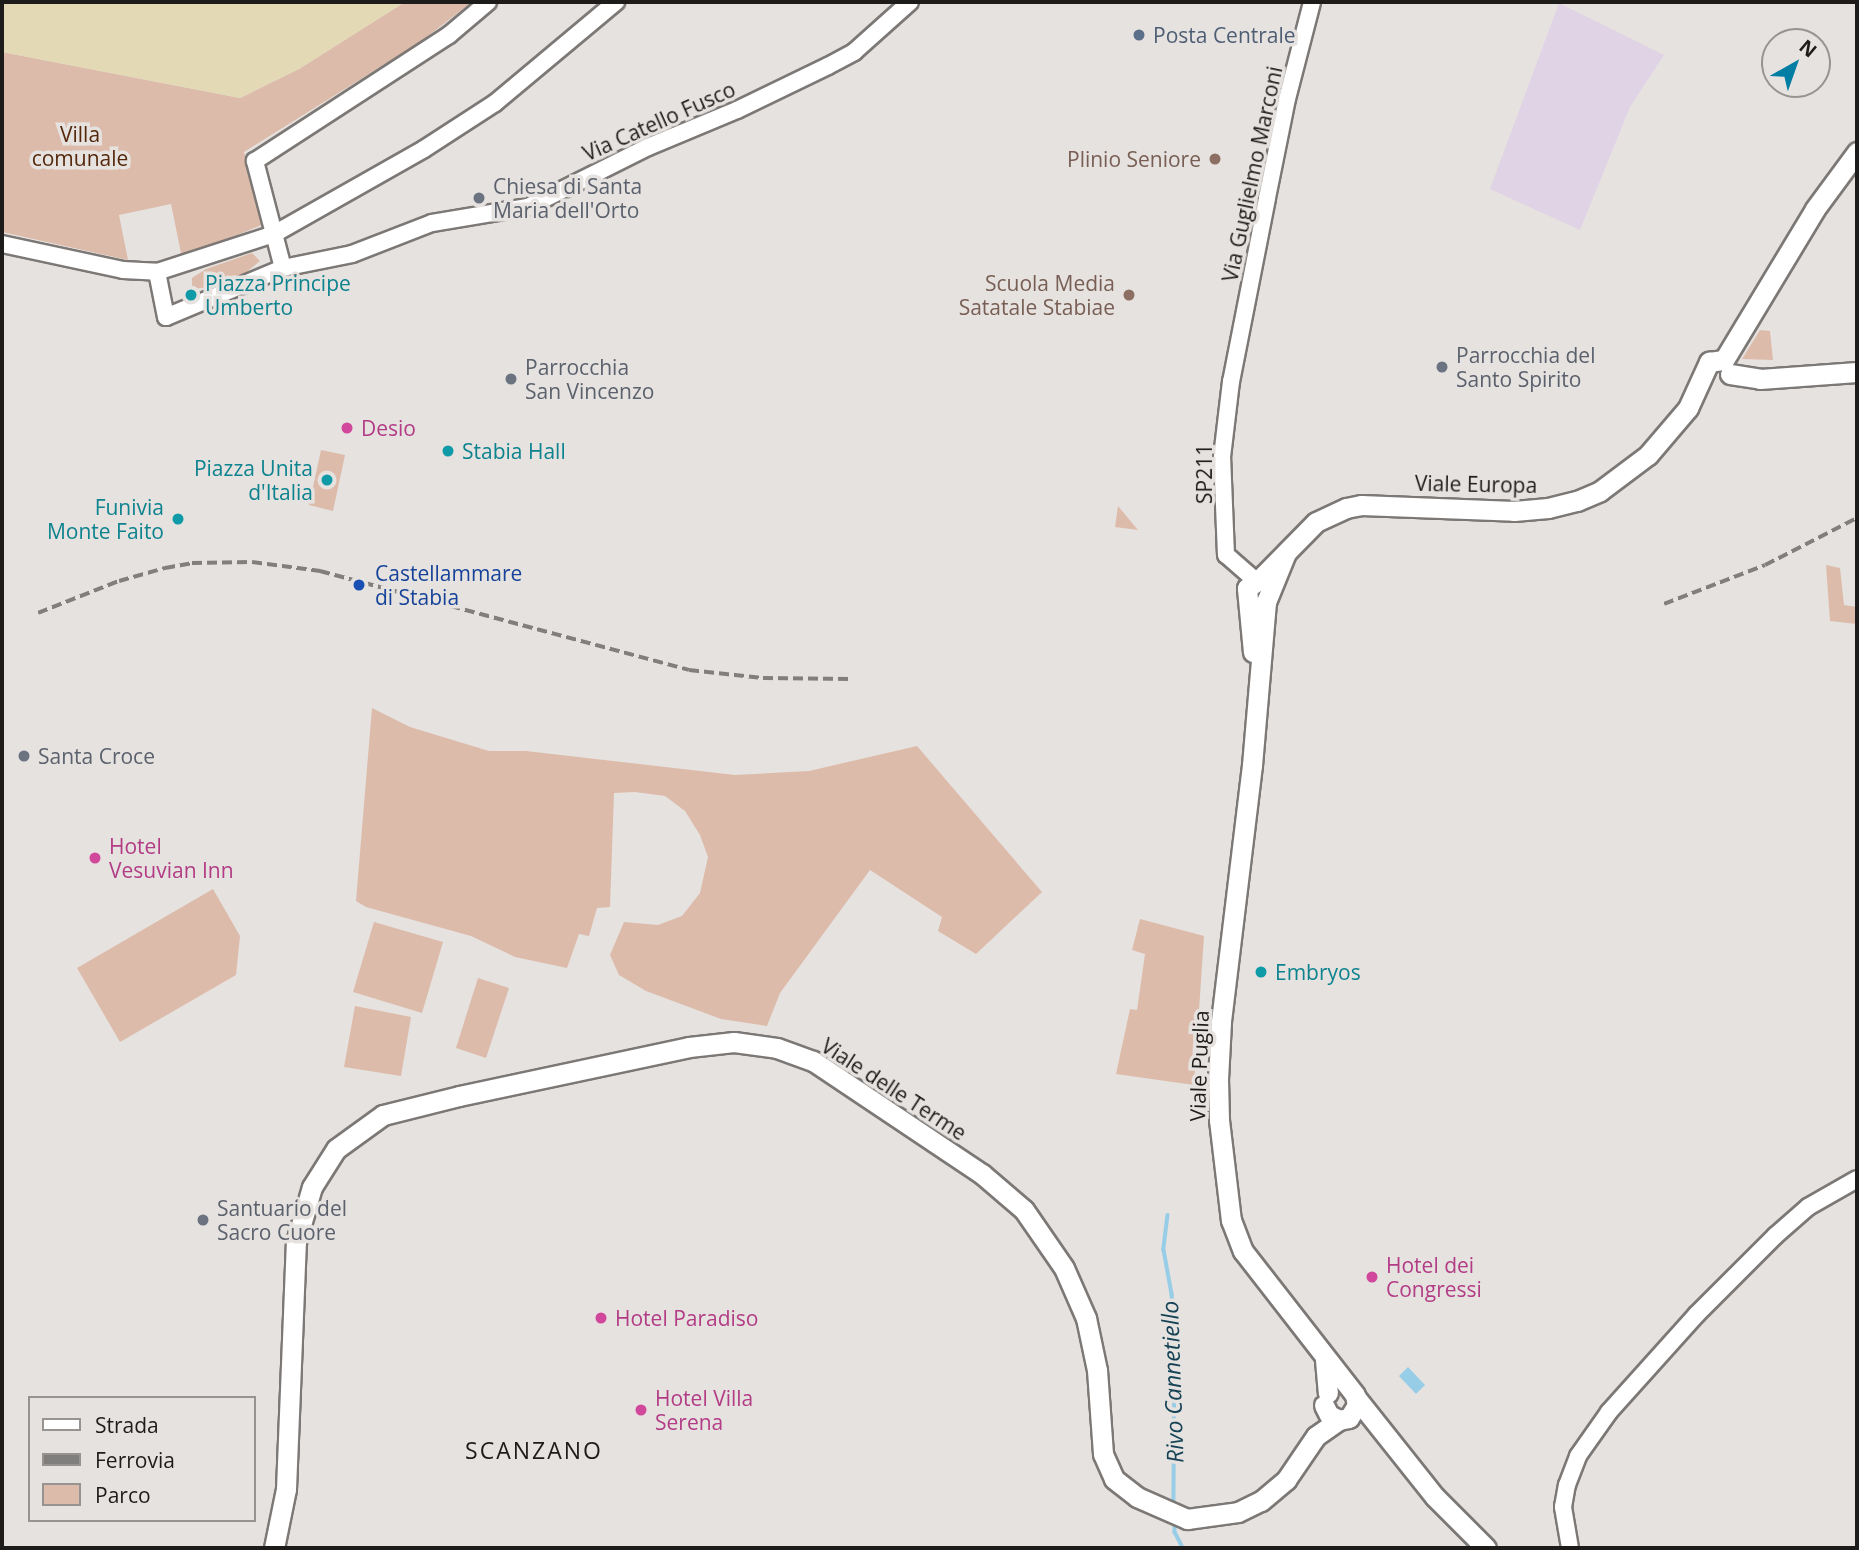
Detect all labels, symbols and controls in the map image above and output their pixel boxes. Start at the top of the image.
place label: Posta Centrale [1153,22,1296,48]
marker: Posta Centrale [1131,27,1147,43]
north arrow [1761,28,1831,98]
text: N [1794,34,1822,63]
street label: Via Guglielmo Marconi [1217,64,1287,284]
street label: Via Catello Fusco [579,76,739,166]
park label: Villa comunale [32,121,128,171]
place label: Plinio Seniore [1067,146,1201,172]
marker: Plinio Seniore [1207,151,1223,167]
place label: Chiesa di Santa Maria dell'Orto [493,173,642,223]
marker: Chiesa di Santa Maria dell'Orto [471,190,487,206]
place label: Piazza Principe Umberto [205,270,351,320]
place label: Scuola Media Satatale Stabiae [959,270,1115,320]
marker: Piazza Principe Umberto [183,287,199,303]
marker: Scuola Media Satatale Stabiae [1121,287,1137,303]
place label: Parrocchia del Santo Spirito [1456,342,1595,392]
place label: Parrocchia San Vincenzo [525,354,654,404]
marker: Parrocchia del Santo Spirito [1434,359,1450,375]
marker: Parrocchia San Vincenzo [503,371,519,387]
place label: Desio [361,415,416,441]
marker: Desio [339,420,355,436]
place label: Stabia Hall [462,438,566,464]
marker: Stabia Hall [440,443,456,459]
street label: SP211 [1191,444,1217,504]
place label: Piazza Unita d'Italia [194,455,313,505]
street label: Viale Europa [1415,470,1537,498]
marker: Piazza Unita d'Italia [319,472,335,488]
place label: Funivia Monte Faito [47,494,164,544]
marker: Funivia Monte Faito [170,511,186,527]
place label: Castellammare di Stabia [375,560,522,610]
marker: Castellammare di Stabia [349,575,369,595]
place label: Santa Croce [38,743,155,769]
marker: Santa Croce [16,748,32,764]
place label: Hotel Vesuvian Inn [109,833,234,883]
marker: Hotel Vesuvian Inn [87,850,103,866]
place label: Embryos [1275,959,1361,985]
marker: Embryos [1253,964,1269,980]
street label: Viale Puglia [1184,1010,1214,1122]
street label: Viale delle Terme [817,1033,971,1145]
place label: Santuario del Sacro Cuore [217,1195,347,1245]
marker: Santuario del Sacro Cuore [195,1212,211,1228]
place label: Hotel dei Congressi [1386,1252,1482,1302]
marker: Hotel dei Congressi [1364,1269,1380,1285]
water label: Rivo Cannetiello [1155,1300,1189,1464]
place label: Hotel Paradiso [615,1305,758,1331]
marker: Hotel Paradiso [593,1310,609,1326]
place label: Hotel Villa Serena [655,1385,753,1435]
legend [28,1396,256,1522]
marker: Hotel Villa Serena [633,1402,649,1418]
text: Strada [95,1411,159,1439]
district label: SCANZANO [466,1436,602,1464]
text: Ferrovia [95,1446,175,1474]
text: Parco [95,1481,151,1509]

